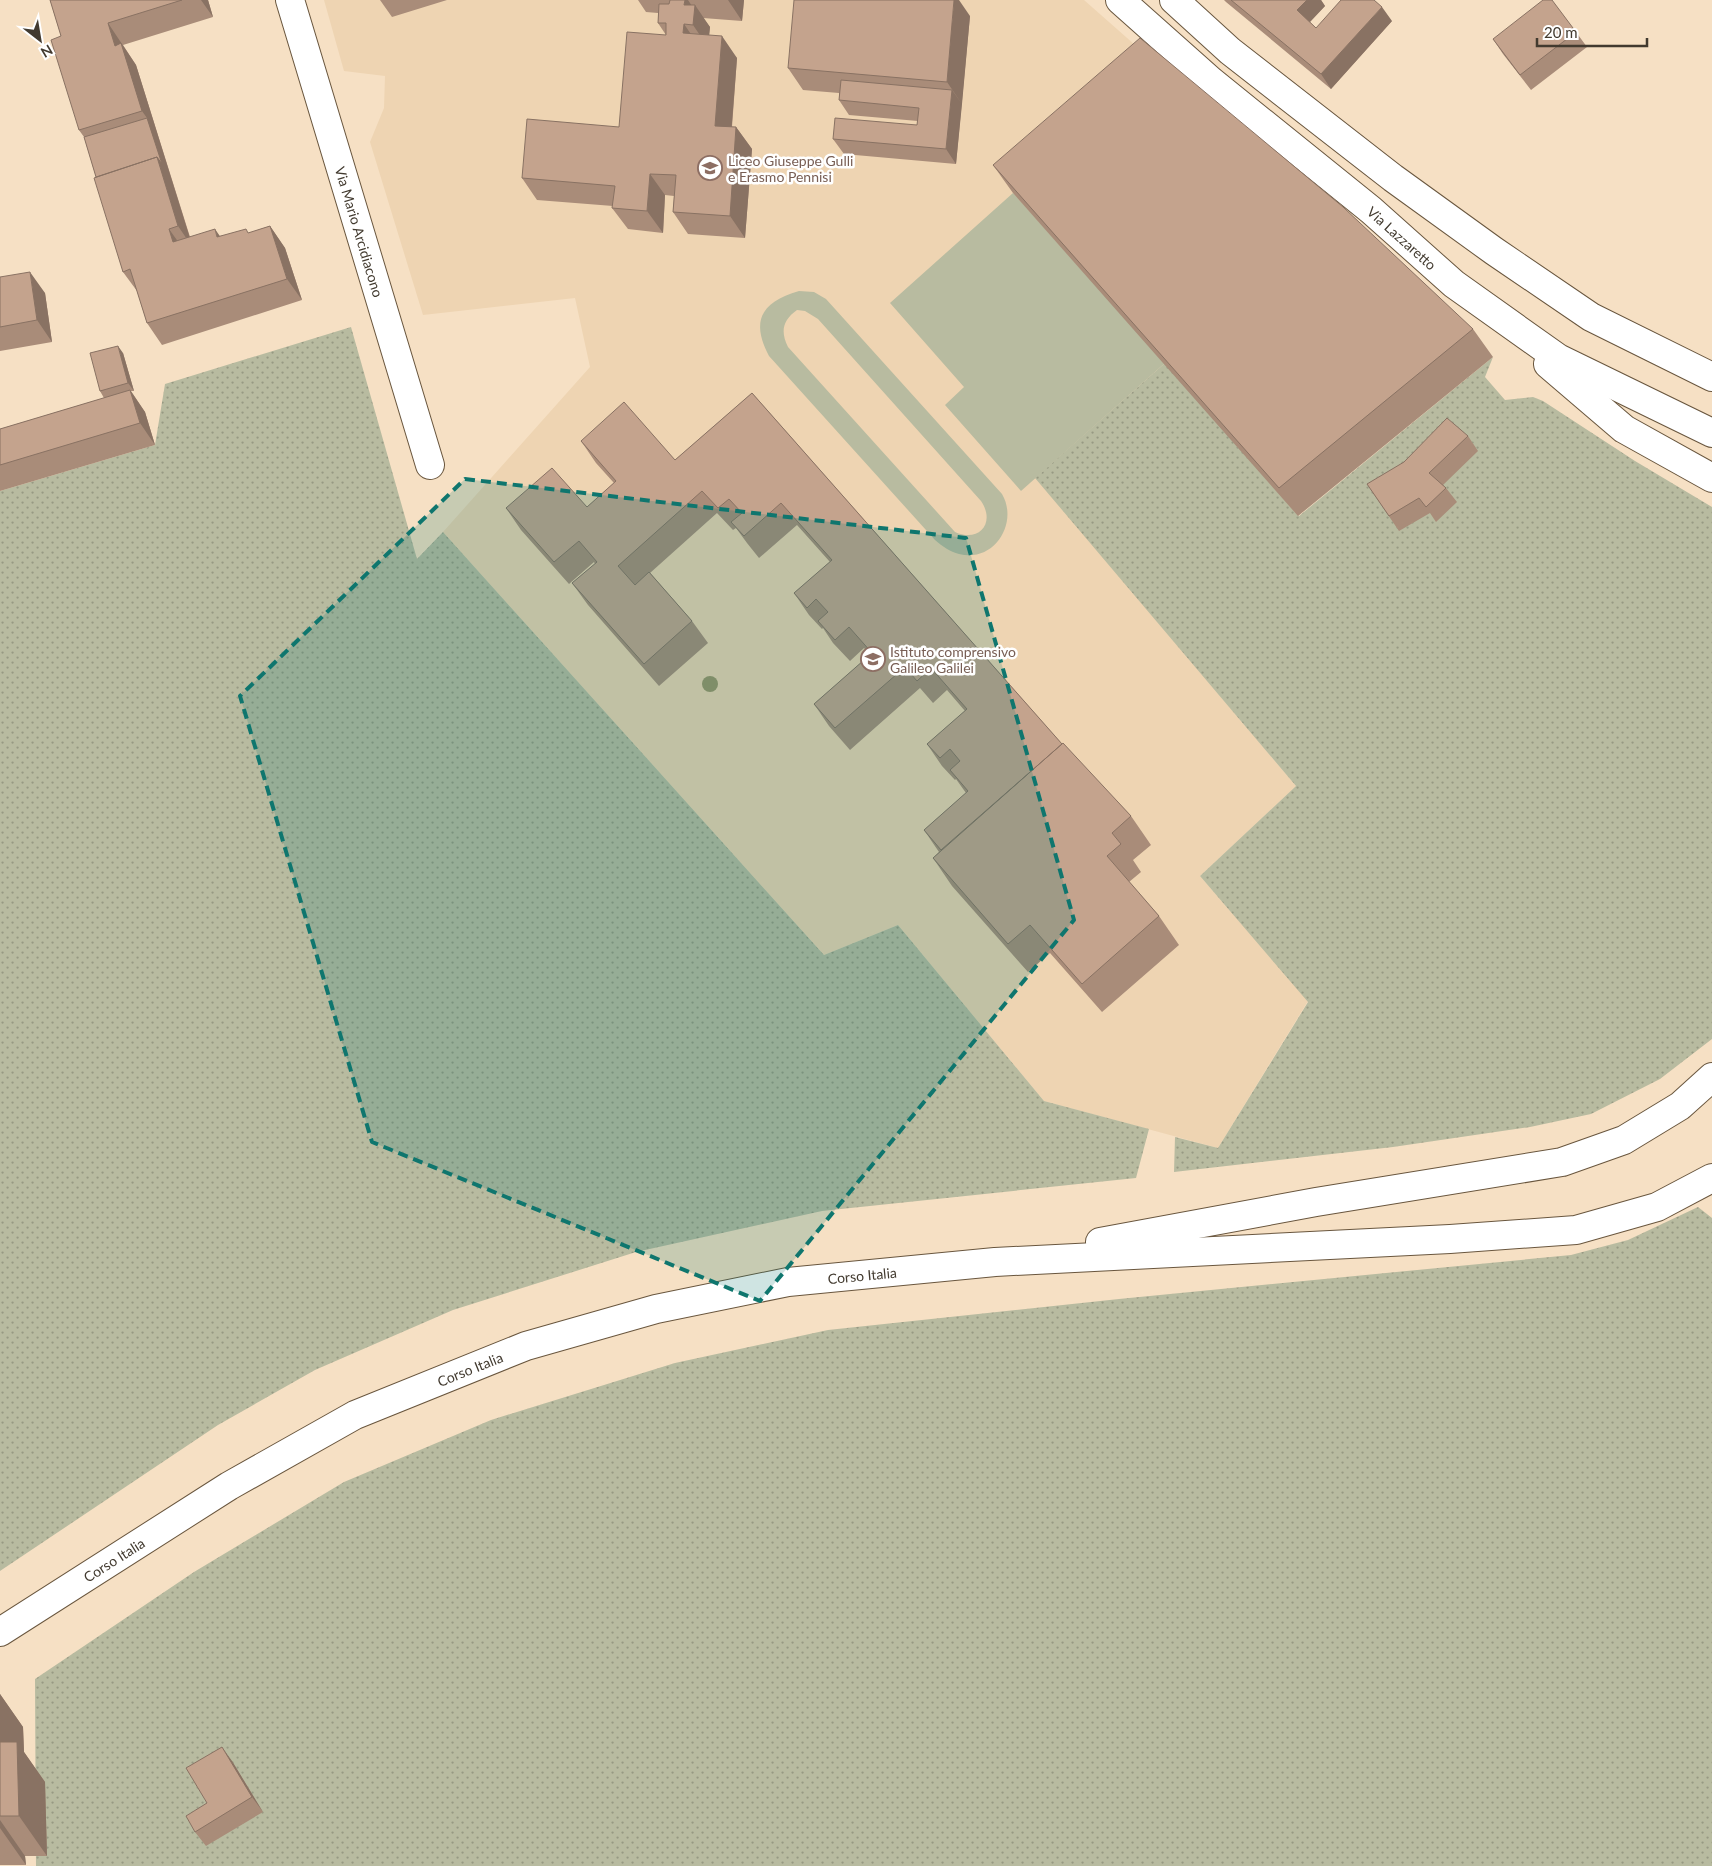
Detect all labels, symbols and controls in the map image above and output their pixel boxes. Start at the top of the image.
north arrow [15,15,65,65]
scale bar [1537,15,1647,47]
text: 20 m [1544,23,1578,41]
text: N [38,42,56,62]
place label: Liceo Giuseppe Gulli e Erasmo Pennisi [728,152,853,185]
school or university icon: Liceo Giuseppe Gulli e Erasmo Pennisi [697,155,723,181]
street label: Via Mario Arcidiacono [332,164,387,299]
street label: Via Lazzaretto [1364,202,1440,273]
place label: Istituto comprensivo Galileo Galilei [890,643,1016,676]
school or university icon: Istituto comprensivo Galileo Galilei [860,646,886,672]
street label: Corso Italia [827,1263,897,1287]
street label: Corso Italia [435,1348,505,1390]
street label: Corso Italia [80,1534,148,1585]

